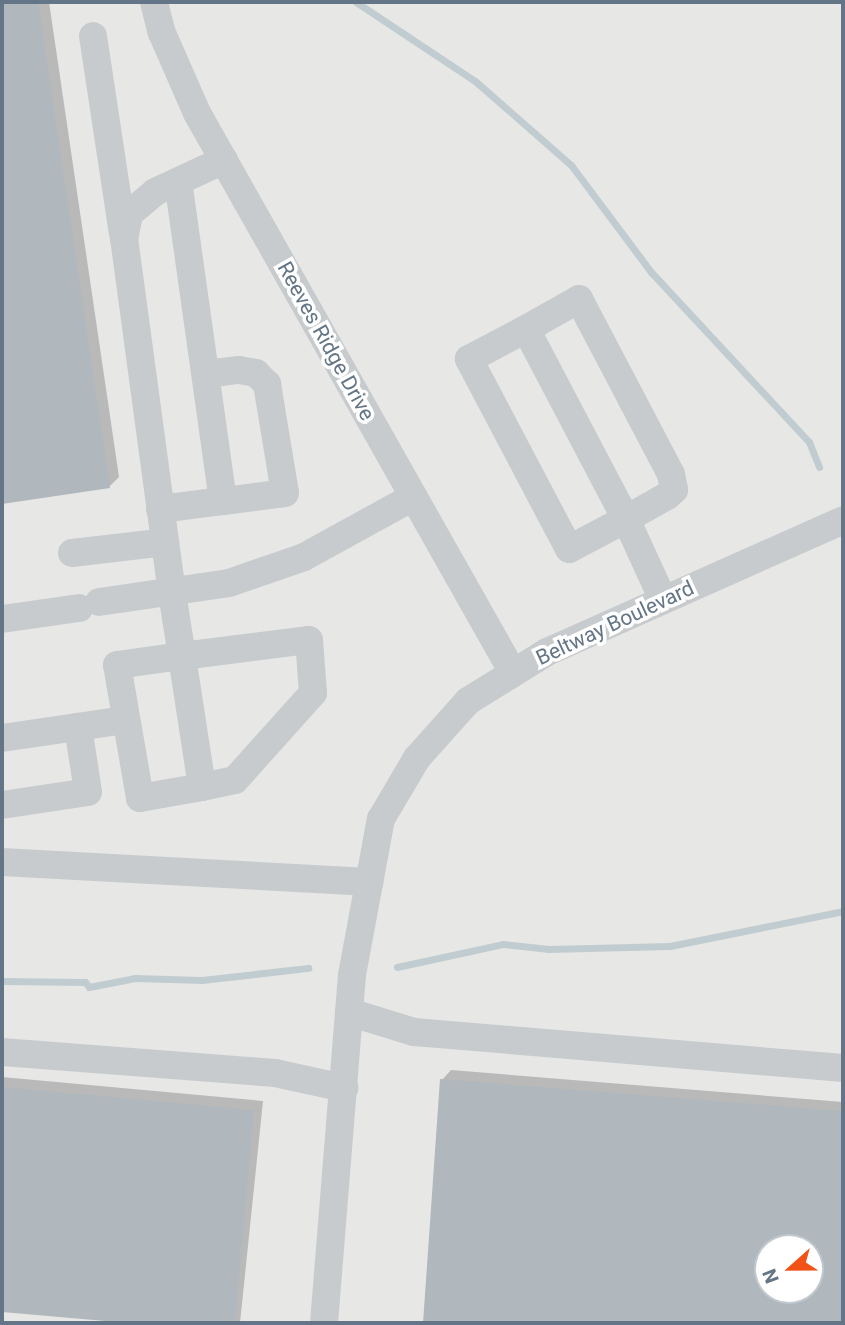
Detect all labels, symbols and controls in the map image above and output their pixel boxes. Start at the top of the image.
street label: Reeves Ridge Drive [272,257,380,425]
street label: Beltway Boulevard [532,575,698,671]
north arrow [754,1234,824,1304]
text: N [758,1266,784,1286]

